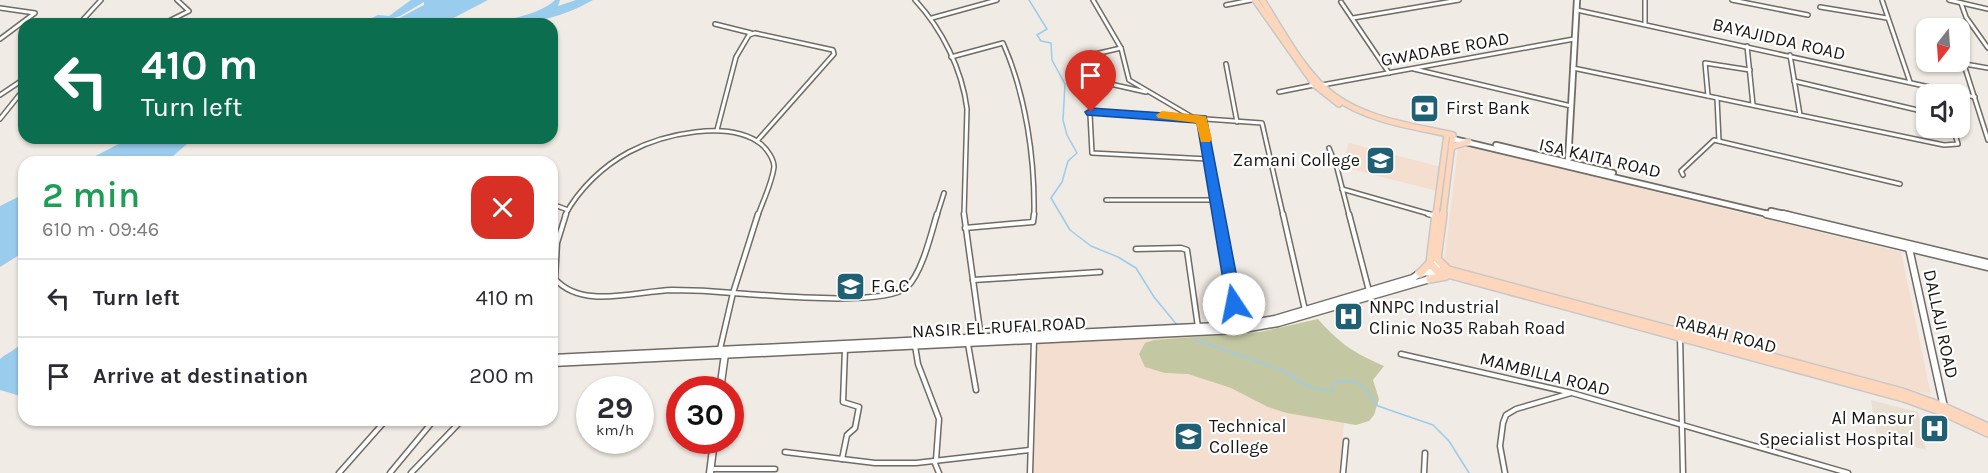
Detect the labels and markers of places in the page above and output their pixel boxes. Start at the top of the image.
pin [1065,50,1116,112]
bank icon: First Bank [1409,92,1441,124]
place label: First Bank [1446,97,1530,119]
school or university icon: Zamani College [1365,144,1397,176]
place label: Zamani College [1233,149,1360,171]
school or university icon: F.G.C [834,270,866,302]
place label: F.G.C [871,275,909,297]
place label: NNPC Industrial Clinic No35 Rabah Road [1369,296,1566,339]
hospital icon: NNPC Industrial Clinic No35 Rabah Road [1332,301,1364,333]
place label: Al Mansur Specialist Hospital [1759,407,1914,450]
hospital icon: Al Mansur Specialist Hospital [1919,412,1951,444]
place label: Technical College [1209,415,1287,458]
school or university icon: Technical College [1172,420,1204,452]

